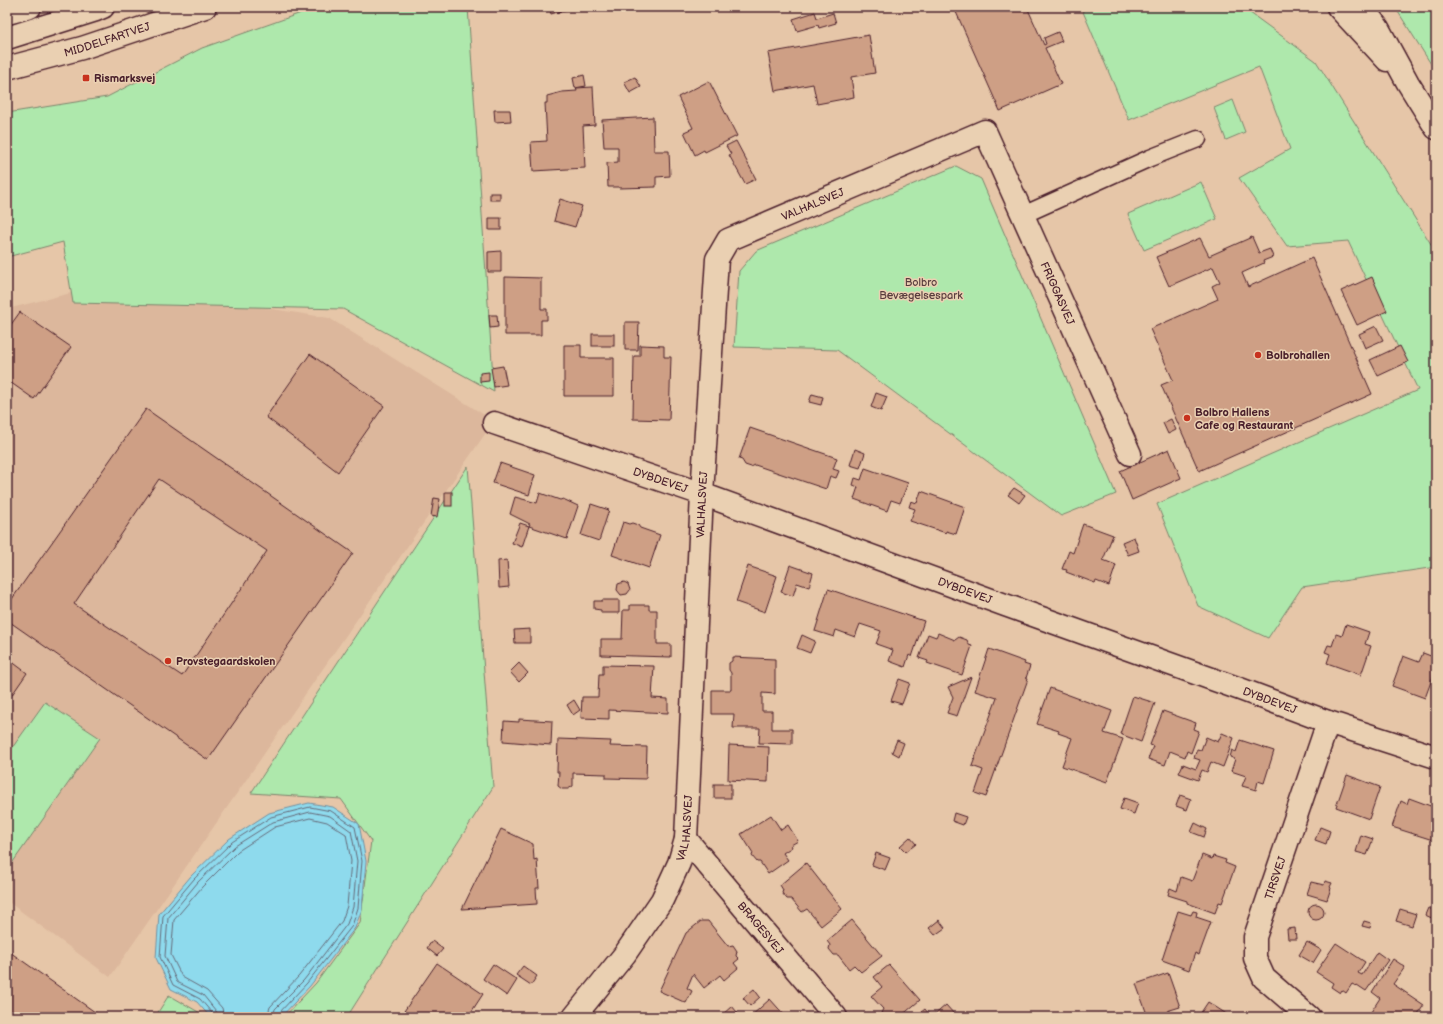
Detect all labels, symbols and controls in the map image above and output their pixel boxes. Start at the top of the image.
street label: MIDDELFARTVEJ [62,19,152,59]
place label: Rismarksvej [94,72,155,85]
marker: Rismarksvej [81,73,91,83]
street label: VALHALSVEJ [779,185,846,223]
street label: FRIGGASVEJ [1038,260,1078,327]
park label: Bolbro Bevægelsespark [879,276,963,302]
place label: Bolbrohallen [1266,349,1330,362]
marker: Bolbrohallen [1253,350,1263,360]
place label: Bolbro Hallens Cafe og Restaurant [1195,406,1294,432]
marker: Bolbro Hallens Cafe og Restaurant [1182,413,1192,423]
street label: DYBDEVEJ [632,465,690,495]
street label: VALHALSVEJ [693,471,710,538]
street label: DYBDEVEJ [936,575,994,606]
place label: Provstegaardskolen [176,655,275,668]
marker: Provstegaardskolen [163,656,173,666]
street label: DYBDEVEJ [1241,684,1299,716]
street label: VALHALSVEJ [673,795,695,863]
street label: TIRSVEJ [1262,855,1288,901]
street label: BRAGESVEJ [735,899,786,956]

